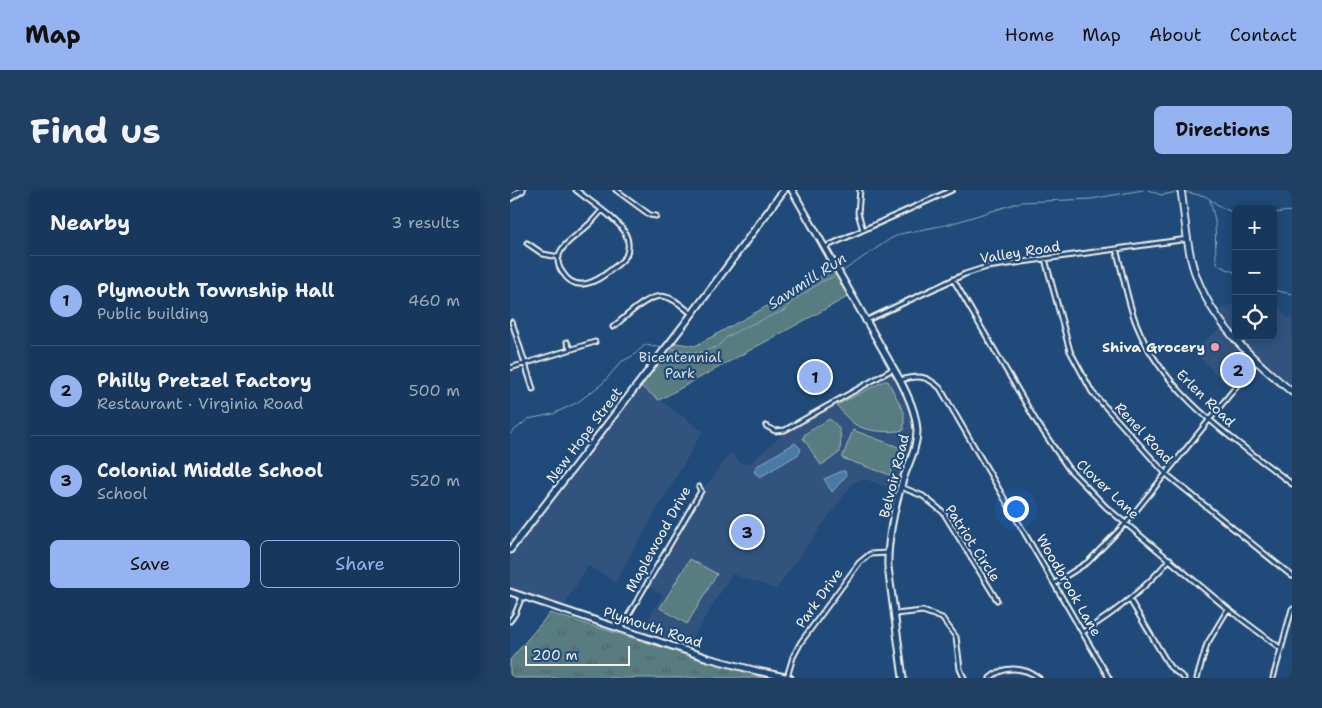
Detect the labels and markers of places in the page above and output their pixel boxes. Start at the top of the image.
place label: Shiva Grocery [1102,338,1205,356]
marker: Shiva Grocery [1209,341,1221,353]
pin: 2 [1222,351,1254,389]
pin: 1 [799,358,831,396]
pin: 3 [731,513,763,551]

